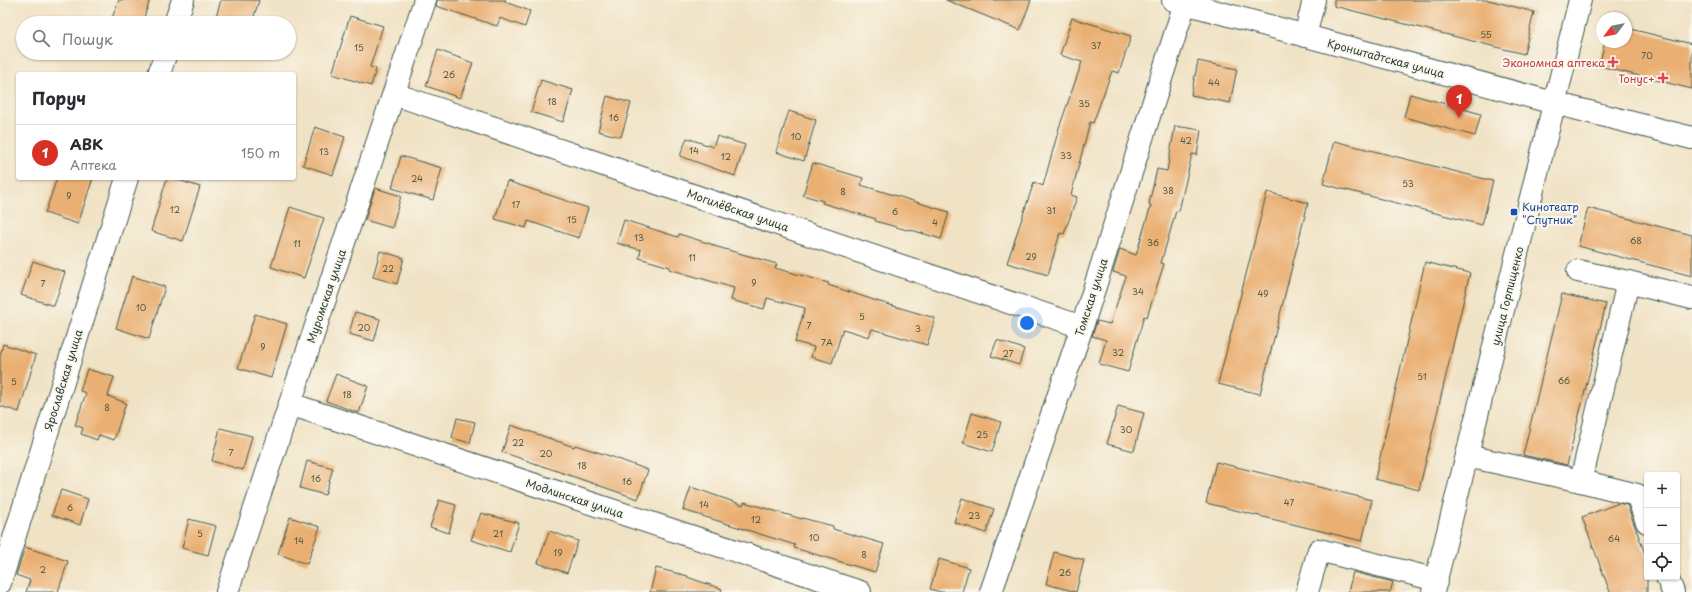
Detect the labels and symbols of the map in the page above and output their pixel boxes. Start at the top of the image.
north arrow [1596,12,1632,48]
house number: 55 [1480,27,1492,41]
street label: Кронштадтская улица [1325,34,1447,82]
house number: 37 [1091,38,1101,52]
house number: 15 [354,40,364,54]
house number: 70 [1641,48,1653,62]
place label: Экономная аптека [1502,54,1605,71]
marker: Экономная аптека [1608,57,1618,67]
house number: 26 [443,67,455,81]
place label: Тонус+ [1618,70,1655,87]
marker: Тонус+ [1658,73,1668,83]
house number: 44 [1208,75,1220,89]
pin: 1 [1446,85,1472,118]
house number: 18 [547,94,557,108]
house number: 35 [1078,96,1090,110]
house number: 16 [609,110,619,124]
house number: 10 [791,129,802,143]
house number: 42 [1180,133,1192,147]
house number: 14 [689,143,699,157]
house number: 13 [319,144,329,158]
house number: 33 [1060,148,1072,162]
house number: 12 [721,149,731,163]
house number: 24 [411,171,423,185]
house number: 53 [1402,176,1414,190]
house number: 38 [1162,183,1174,197]
house number: 8 [840,184,846,198]
street label: Могилёвская улица [685,185,791,235]
house number: 9 [66,188,72,202]
house number: 17 [512,197,521,211]
place label: Кинотеатр "Спутник" [1522,198,1579,228]
house number: 12 [170,202,180,216]
house number: 31 [1046,203,1056,217]
house number: 6 [892,204,898,218]
marker: Кинотеатр "Спутник" [1509,207,1519,217]
house number: 15 [567,212,577,226]
house number: 4 [932,215,938,229]
house number: 13 [634,230,644,244]
house number: 68 [1630,233,1642,247]
house number: 36 [1147,235,1159,249]
house number: 11 [293,236,301,250]
street label: улица Горпищенко [1486,245,1528,347]
street label: Муромская улица [302,247,350,345]
house number: 29 [1025,249,1037,263]
house number: 11 [688,250,696,264]
street label: Томская улица [1070,256,1112,338]
house number: 22 [382,261,394,275]
house number: 9 [751,275,757,289]
house number: 7 [40,276,46,290]
house number: 34 [1132,284,1144,298]
house number: 49 [1257,286,1269,300]
house number: 10 [136,300,147,314]
house number: 5 [859,309,865,323]
your location [1017,313,1037,333]
house number: 7 [806,318,812,332]
house number: 20 [358,320,371,334]
house number: 3 [915,321,921,335]
street label: Ярославская улица [39,327,87,434]
house number: 7А [821,335,833,349]
house number: 9 [260,339,266,353]
house number: 32 [1112,345,1124,359]
house number: 27 [1002,346,1014,360]
house number: 51 [1417,369,1427,383]
house number: 66 [1558,373,1570,387]
house number: 5 [11,374,17,388]
house number: 18 [342,387,352,401]
house number: 8 [104,400,110,414]
house number: 30 [1120,422,1133,436]
house number: 25 [976,427,988,441]
house number: 22 [512,435,524,449]
house number: 7 [228,445,234,459]
house number: 20 [540,446,553,460]
house number: 18 [577,458,587,472]
house number: 16 [311,471,321,485]
street label: Модлинская улица [524,474,626,522]
house number: 16 [622,474,632,488]
house number: 47 [1284,495,1294,509]
house number: 14 [699,497,709,511]
house number: 6 [67,500,73,514]
house number: 23 [968,508,980,522]
house number: 12 [751,512,761,526]
house number: 5 [197,526,203,540]
house number: 21 [493,526,503,540]
house number: 10 [809,530,820,544]
house number: 64 [1608,531,1620,545]
house number: 14 [294,533,304,547]
house number: 19 [553,545,563,559]
house number: 8 [861,547,867,561]
house number: 2 [40,562,46,576]
house number: 26 [1059,565,1071,579]

